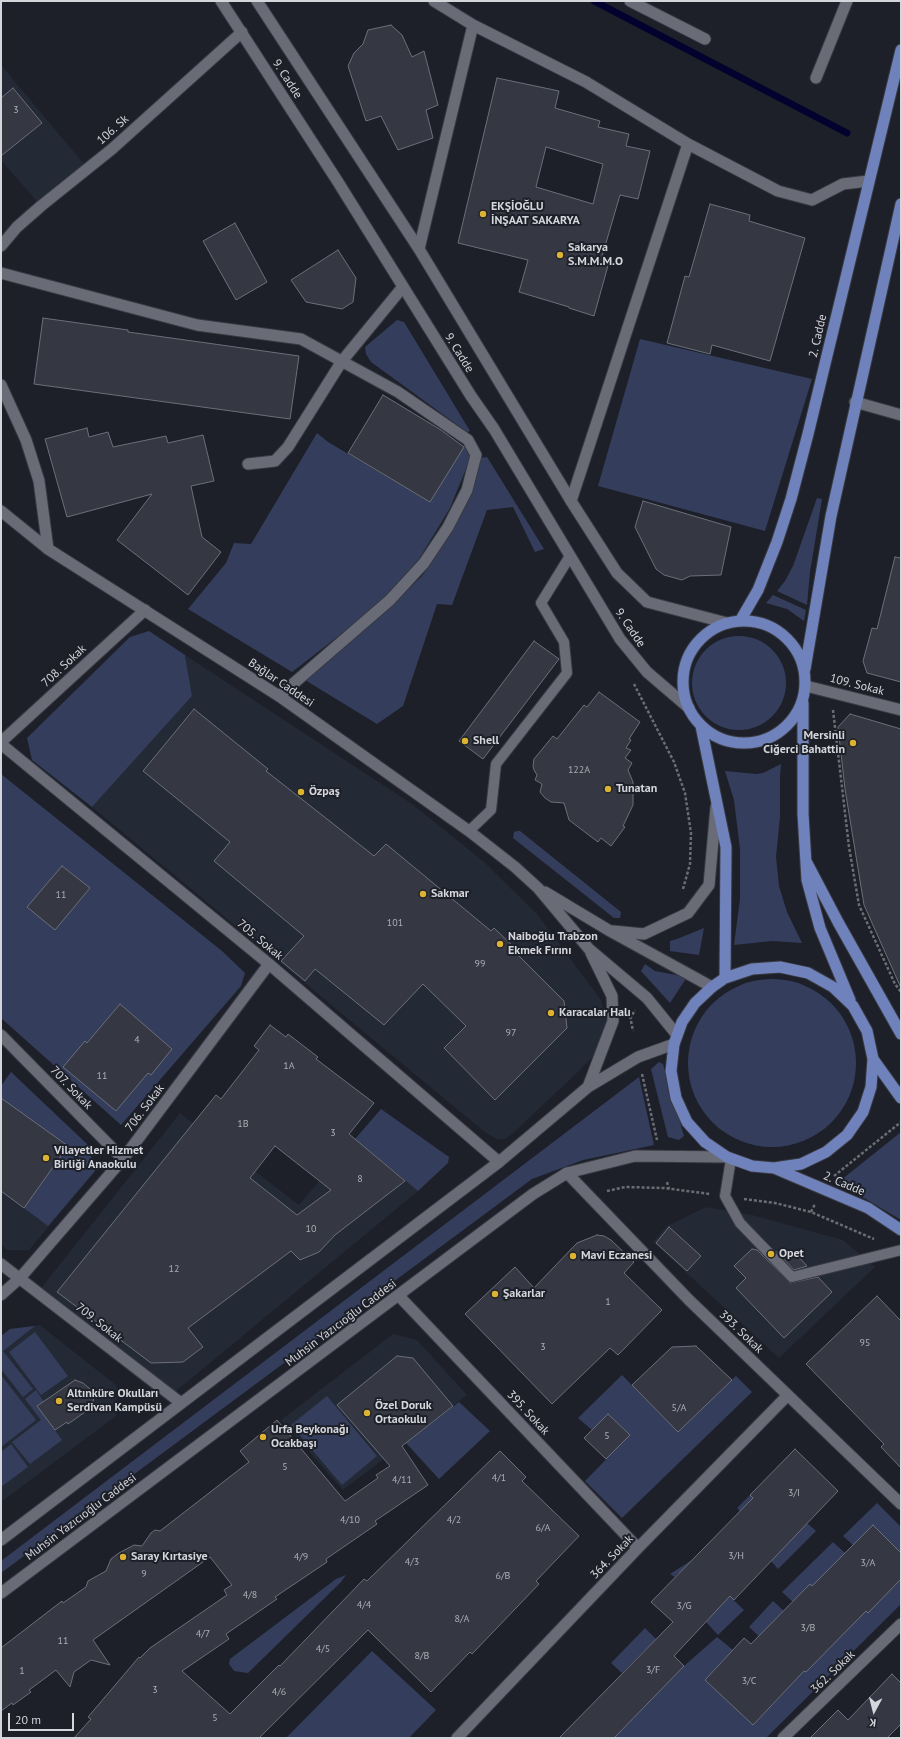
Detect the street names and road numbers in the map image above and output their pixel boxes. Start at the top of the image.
street label: 9. Cadde [269,57,305,101]
street label: 106. Sk [94,112,132,148]
street label: 2. Cadde [806,313,830,359]
street label: 9. Cadde [441,331,477,375]
street label: 9. Cadde [612,606,648,650]
street label: 708. Sokak [39,642,89,690]
street label: Bağlar Caddesi [245,656,317,710]
street label: 109. Sokak [828,671,886,699]
street label: 705. Sokak [234,917,286,963]
street label: 707. Sokak [47,1063,95,1113]
street label: 706. Sokak [123,1081,167,1135]
street label: 2. Cadde [821,1169,867,1199]
street label: Muhsin Yazıcıoğlu Caddesi [283,1276,399,1370]
street label: 709. Sokak [73,1300,125,1346]
street label: 393. Sokak [716,1307,766,1357]
street label: 395. Sokak [504,1388,552,1438]
street label: Muhsin Yazıcıoğlu Caddesi [23,1470,139,1564]
street label: 364. Sokak [587,1532,637,1582]
street label: 362. Sokak [808,1647,858,1697]

